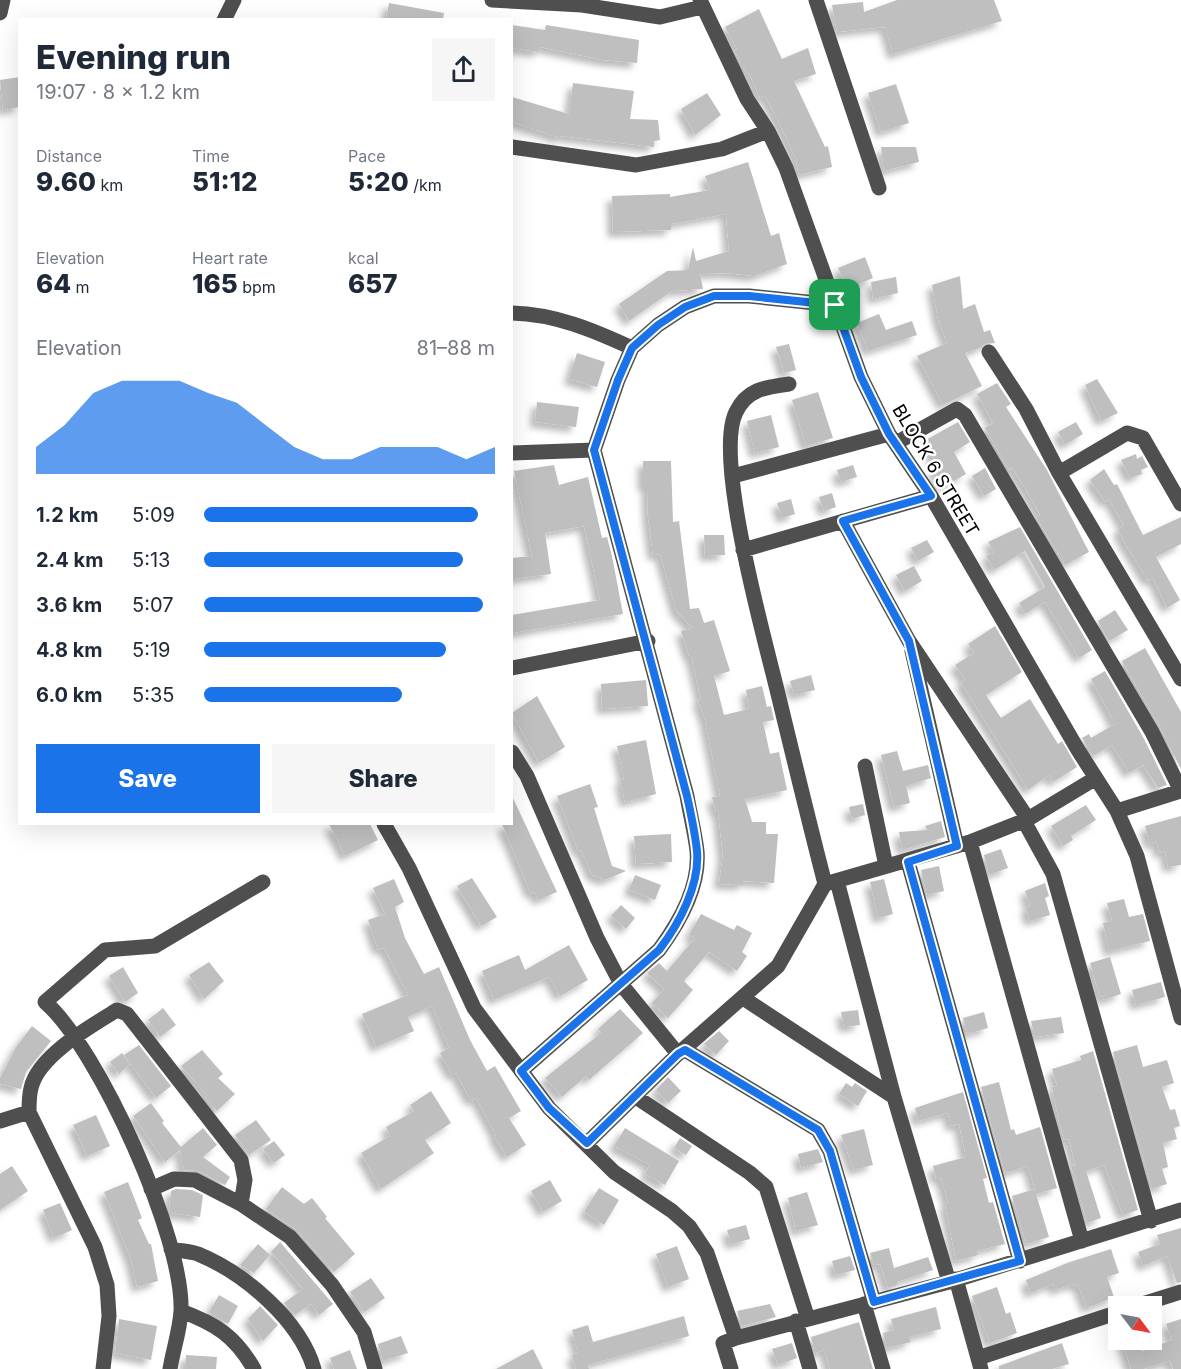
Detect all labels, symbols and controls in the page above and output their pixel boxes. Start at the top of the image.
text: Evening run [36,37,231,77]
button: share [432,38,495,101]
text: 19:07 · 8 × 1.2 km [36,80,200,104]
text: Distance [36,146,102,166]
text: Time [192,146,230,166]
text: Pace [348,146,386,166]
text: 9.60 [36,166,96,197]
text: 51:12 [192,166,258,197]
text: 5:20 [348,166,409,197]
text: km [96,175,123,195]
text: /km [409,175,442,195]
text: Elevation [36,248,105,268]
text: Heart rate [192,248,268,268]
text: kcal [348,248,379,268]
text: 64 [36,268,71,299]
text: 165 [192,268,238,299]
text: 657 [348,268,397,299]
text: m [71,277,90,297]
text: bpm [238,277,276,297]
pin [809,279,860,330]
icon: arrive [818,288,851,321]
text: Elevation [36,336,122,360]
text: 81–88 m [417,336,495,360]
street label: BLOCK 6 STREET [888,400,984,540]
text: 1.2 km [36,503,99,527]
text: 5:09 [132,503,175,527]
text: 2.4 km [36,548,103,572]
text: 5:13 [132,548,170,572]
text: 3.6 km [36,593,102,617]
text: 5:07 [132,593,173,617]
text: 4.8 km [36,638,103,662]
text: 5:19 [132,638,170,662]
text: 6.0 km [36,683,103,707]
text: 5:35 [132,683,174,707]
button: Save [36,744,260,813]
button: Share [272,744,495,813]
north arrow [1108,1296,1162,1350]
map controls [1108,1296,1162,1350]

